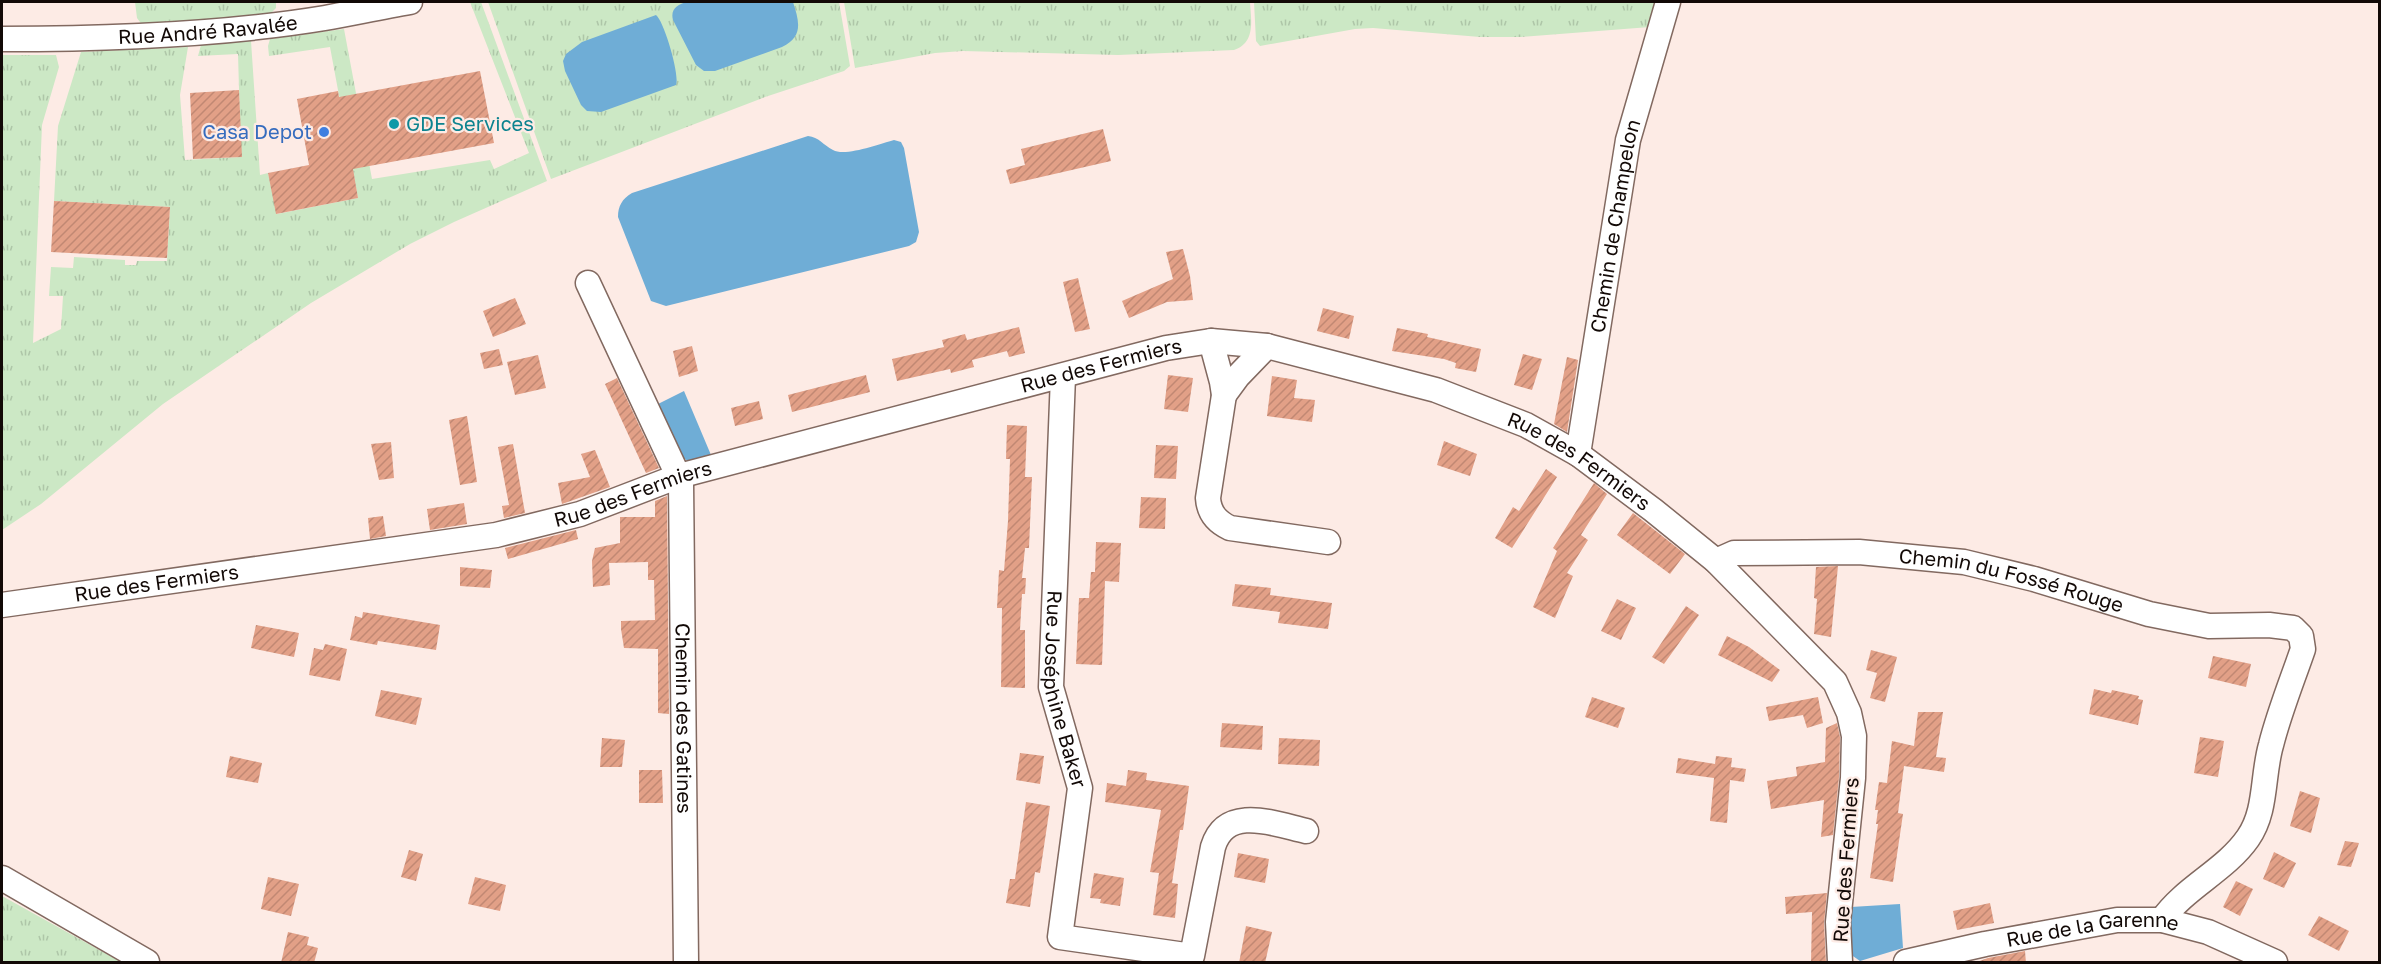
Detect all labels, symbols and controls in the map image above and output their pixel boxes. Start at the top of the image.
street label: Rue André Ravalée [117,9,299,48]
place label: GDE Services [406,111,534,135]
street label: Chemin de Champelon [1584,116,1644,334]
marker: GDE Services [387,117,401,131]
place label: Casa Depot [202,119,312,143]
marker: Casa Depot [317,125,331,139]
street label: Rue des Fermiers [1018,333,1183,397]
street label: Rue des Fermiers [1504,406,1656,515]
street label: Rue des Fermiers [551,455,714,531]
street label: Chemin du Fossé Rouge [1898,543,2127,617]
street label: Rue des Fermiers [73,559,240,606]
street label: Rue Joséphine Baker [1040,590,1092,791]
street label: Chemin des Gatines [671,623,697,814]
street label: Rue des Fermiers [1827,777,1863,943]
street label: Rue de la Garenne [2004,907,2182,951]

